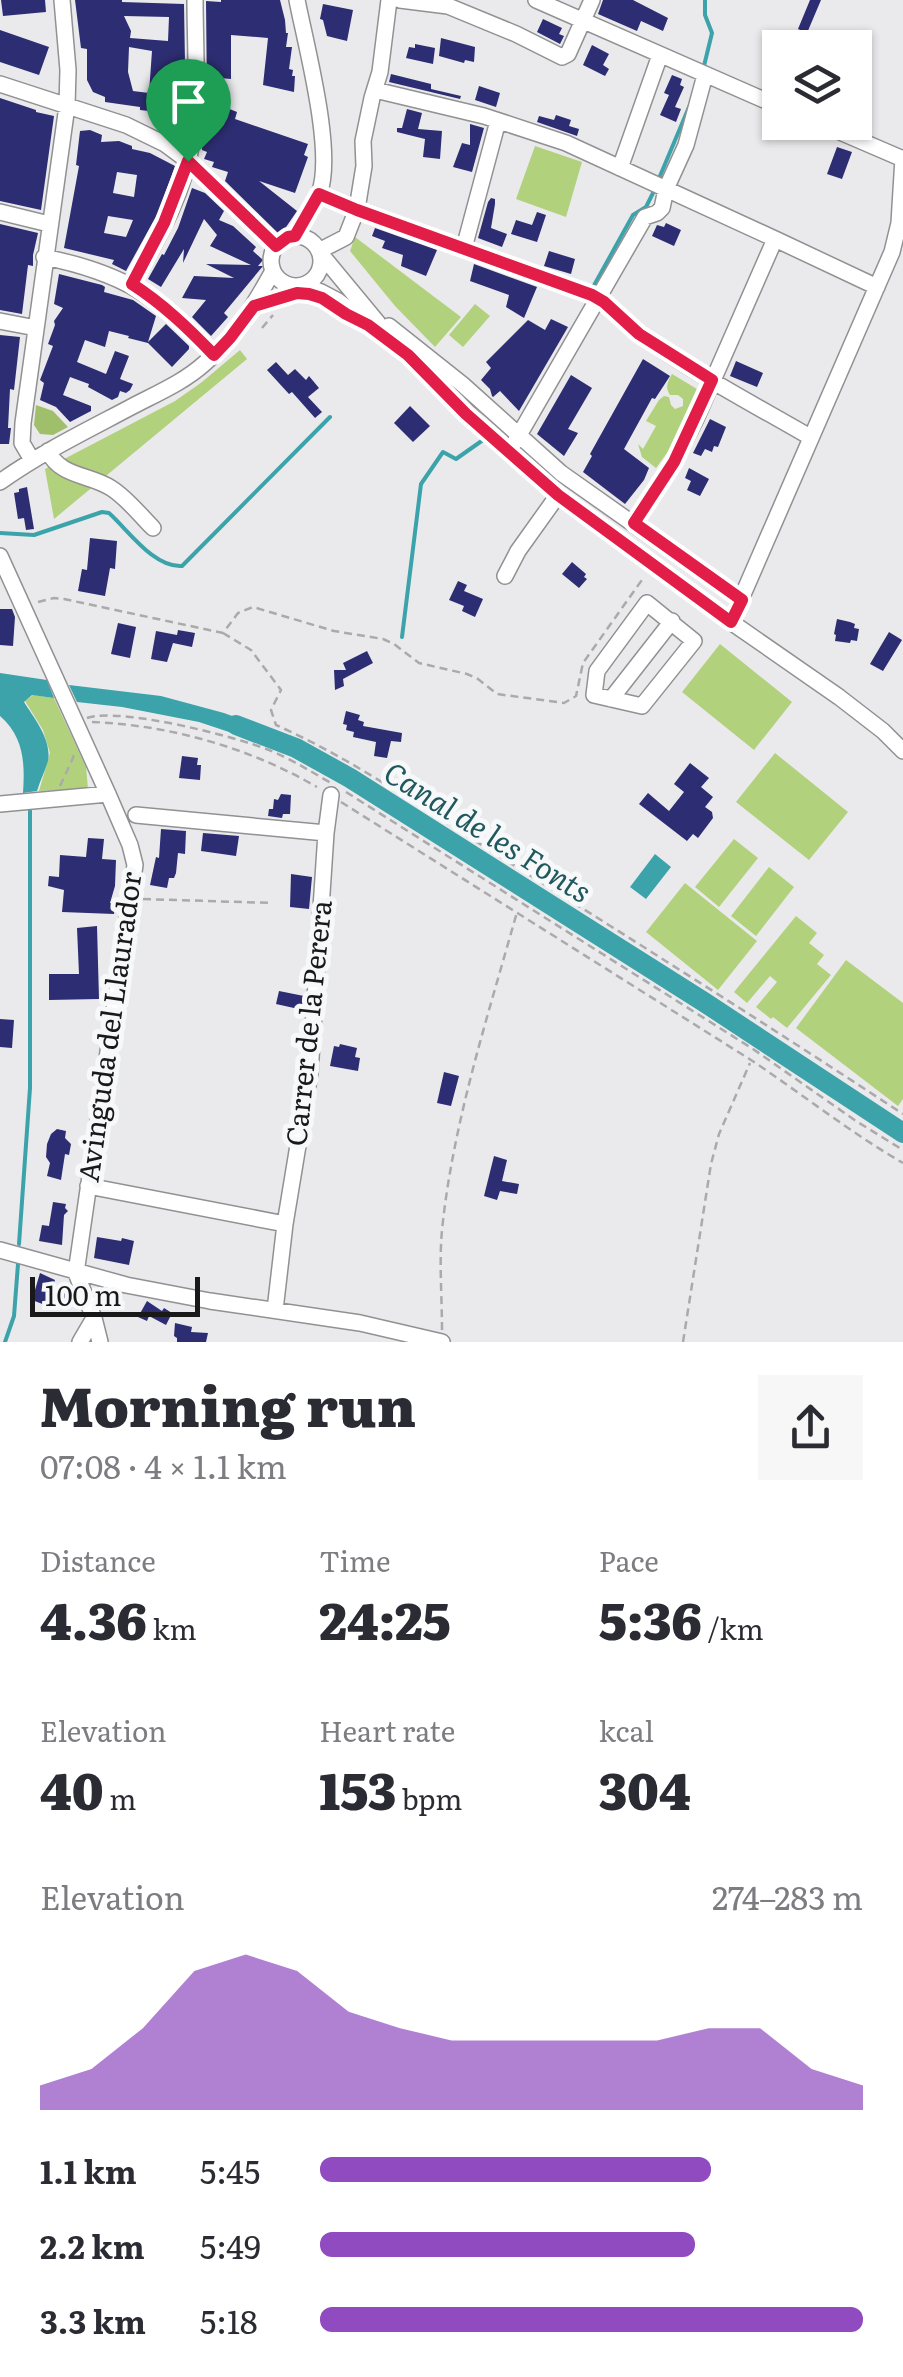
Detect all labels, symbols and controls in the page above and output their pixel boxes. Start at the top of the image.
map controls [762,30,872,140]
button: layers [762,30,872,140]
pin [146,59,231,162]
icon: arrive [161,74,216,129]
water label: Canal de les Fonts [376,749,601,912]
street label: Avinguda del Llaurador [65,868,151,1185]
street label: Carrer de la Perera [273,898,341,1148]
scale bar [30,1272,200,1316]
text: 100 m [45,1273,122,1315]
text: Morning run [40,1362,416,1444]
button: share [758,1375,863,1480]
text: 07:08 · 4 × 1.1 km [40,1441,287,1489]
text: Distance [40,1539,156,1581]
text: Time [319,1539,391,1581]
text: Pace [599,1539,659,1581]
text: 4.36 [40,1581,147,1655]
text: 24:25 [319,1581,451,1655]
text: 5:36 [599,1581,702,1655]
text: km [147,1607,197,1649]
text: /km [702,1607,764,1649]
text: Elevation [40,1709,167,1751]
text: Heart rate [319,1709,455,1751]
text: kcal [599,1709,654,1751]
text: 40 [40,1751,104,1825]
text: 153 [319,1751,396,1825]
text: 304 [599,1751,691,1825]
text: m [104,1777,136,1819]
text: bpm [396,1777,463,1819]
text: Elevation [40,1872,185,1920]
text: 274–283 m [712,1872,863,1920]
text: 1.1 km [40,2146,137,2194]
text: 5:45 [200,2146,260,2194]
text: 2.2 km [40,2221,145,2269]
text: 5:49 [200,2221,261,2269]
text: 3.3 km [40,2296,146,2344]
text: 5:18 [200,2296,258,2344]

